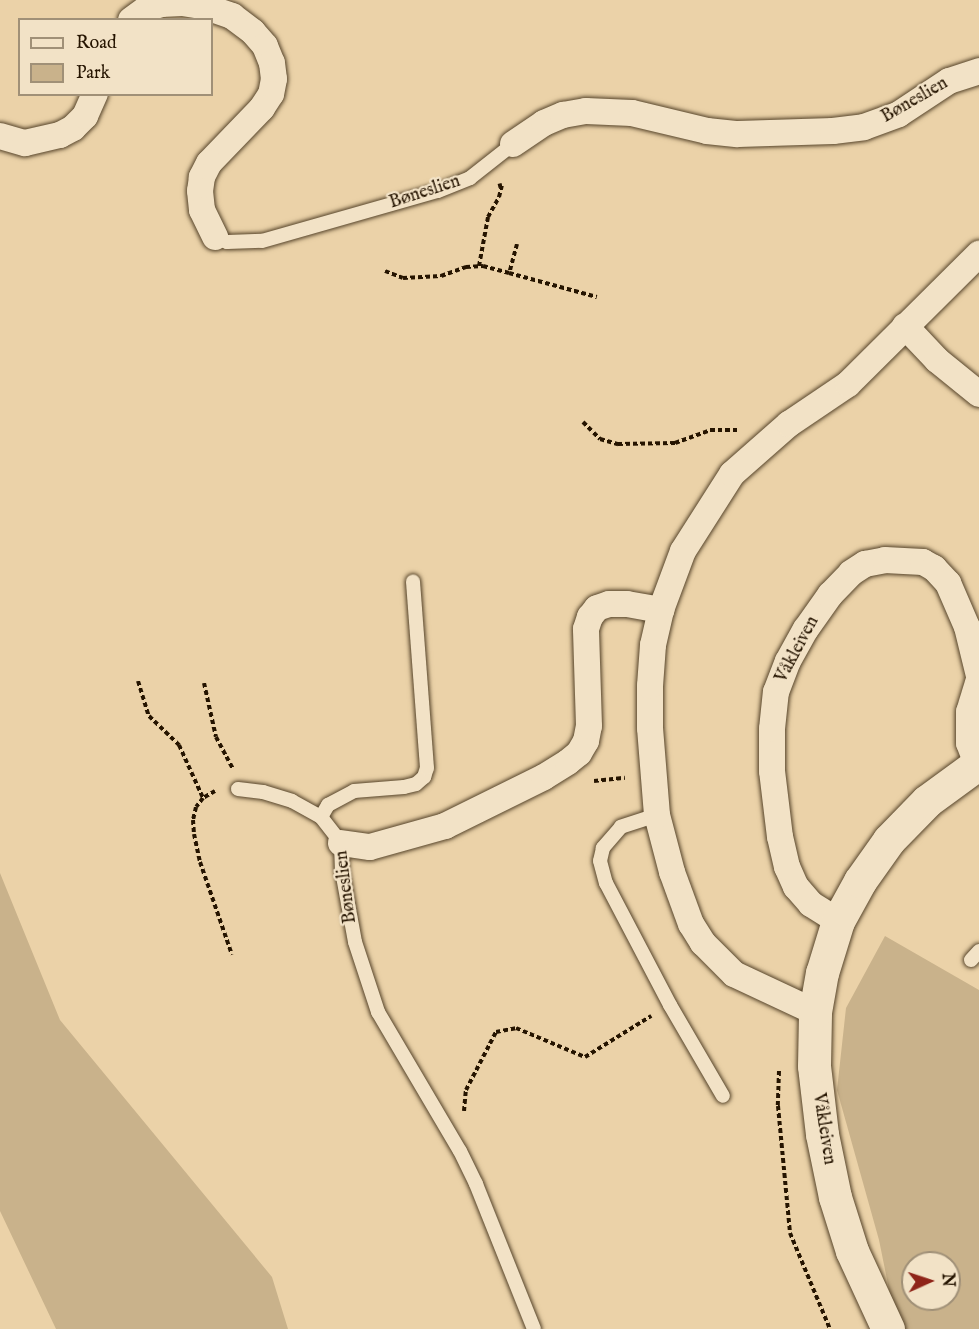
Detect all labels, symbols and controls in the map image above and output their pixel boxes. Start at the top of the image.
legend [18,18,213,96]
text: Road [76,32,117,55]
text: Park [76,62,110,85]
street label: Bøneslien [878,73,952,129]
street label: Bøneslien [387,171,463,215]
street label: Våkleiven [771,613,825,687]
street label: Bøneslien [332,849,362,925]
street label: Våkleiven [807,1092,839,1166]
north arrow [901,1251,961,1311]
text: N [937,1273,957,1288]

